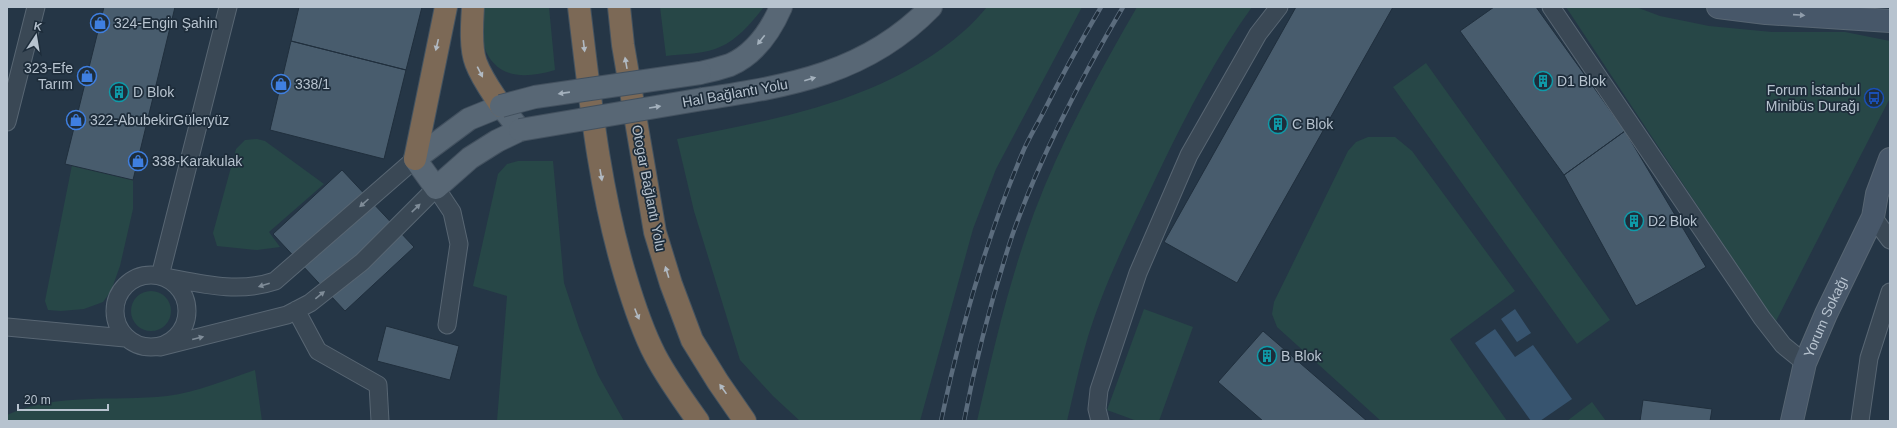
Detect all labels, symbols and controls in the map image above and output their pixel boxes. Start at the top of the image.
one-way arrow [1793,11,1805,18]
shop icon: 324-Engin Şahin [89,12,111,34]
place label: 324-Engin Şahin [114,15,218,31]
north arrow [16,16,56,56]
text: K [33,20,43,33]
one-way arrow [757,35,765,46]
one-way arrow [434,39,440,51]
one-way arrow [581,40,587,52]
one-way arrow [623,57,629,69]
place label: 323-Efe Tarım [24,60,73,92]
shop icon: 323-Efe Tarım [76,65,98,87]
one-way arrow [477,67,484,78]
building icon: D1 Blok [1532,70,1554,92]
shop icon: 338/1 [270,73,292,95]
place label: D1 Blok [1557,73,1607,89]
place label: 338/1 [295,76,330,92]
street label: Hal Bağlantı Yolu [681,76,789,110]
one-way arrow [804,76,816,82]
building icon: D Blok [108,81,130,103]
place label: Forum İstanbul Minibüs Durağı [1766,81,1860,114]
place label: D Blok [133,84,175,100]
bus stop icon: Forum İstanbul Minibüs Durağı [1863,87,1885,109]
one-way arrow [558,90,571,96]
one-way arrow [649,104,661,110]
shop icon: 322-AbubekirGüleryüz [65,109,87,131]
place label: 322-AbubekirGüleryüz [90,112,229,128]
building icon: C Blok [1267,113,1289,135]
place label: C Blok [1292,116,1334,132]
street label: Otogar Bağlantı Yolu [629,123,669,253]
shop icon: 338-Karakulak [127,150,149,172]
place label: 338-Karakulak [152,153,243,169]
one-way arrow [598,168,604,181]
one-way arrow [359,199,370,208]
one-way arrow [411,203,421,213]
building icon: D2 Blok [1623,210,1645,232]
place label: D2 Blok [1648,213,1698,229]
one-way arrow [664,266,670,278]
street label: Yorum Sokağı [1800,274,1851,360]
one-way arrow [258,282,270,288]
one-way arrow [314,291,325,300]
one-way arrow [635,308,641,320]
one-way arrow [192,334,204,340]
building icon: B Blok [1256,345,1278,367]
place label: B Blok [1281,348,1322,364]
one-way arrow [719,384,727,394]
scale bar [18,386,108,412]
text: 20 m [24,393,51,407]

